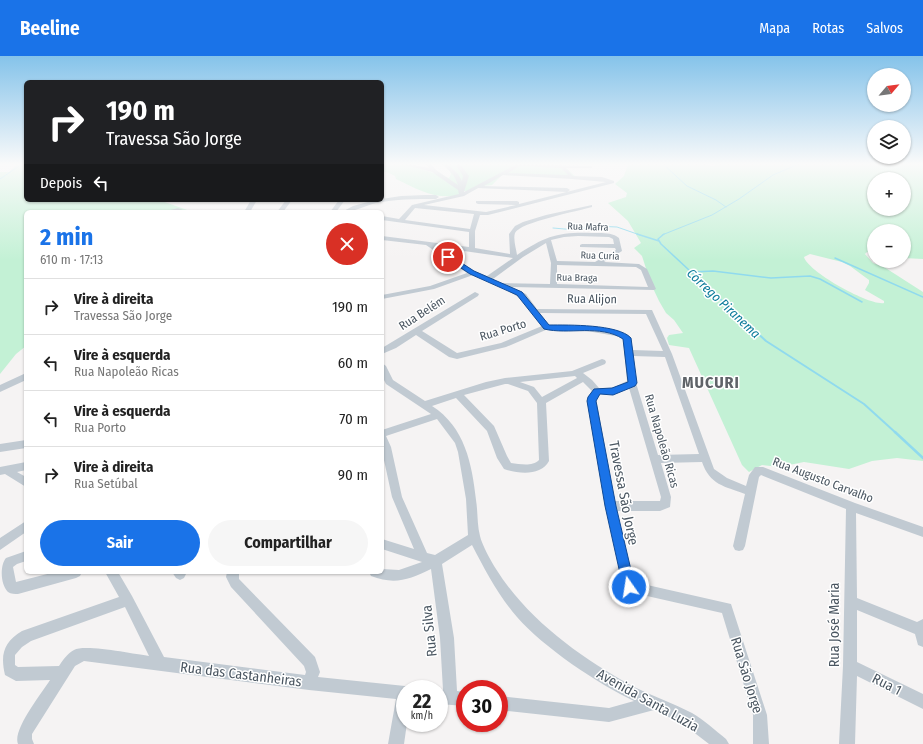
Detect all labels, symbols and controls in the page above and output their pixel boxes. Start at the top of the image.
text: Beeline [20,17,80,40]
text: Mapa [759,20,790,37]
text: Rotas [812,20,844,37]
text: Salvos [866,20,903,37]
north arrow [867,68,911,112]
map controls [867,68,911,268]
text: 190 m [106,94,175,127]
icon: right [40,96,92,148]
button: layers [867,120,911,164]
text: Travessa São Jorge [106,128,242,150]
icon: left [90,172,112,194]
button: + [867,172,911,216]
text: Depois [40,174,82,192]
street label: Rua Mafra [567,220,609,234]
text: 2 min [40,223,93,251]
button: close [326,223,368,265]
button: − [867,224,911,268]
pin [431,240,465,274]
icon: arrive [437,246,459,268]
street label: Rua Curia [580,249,620,263]
text: 610 m · 17:13 [40,252,103,267]
water label: Córrego Piranema [684,266,764,341]
street label: Rua Braga [556,272,598,284]
text: Vire à direita [74,290,153,308]
street label: Rua Alijon [567,292,617,306]
street label: Rua Belém [396,293,448,333]
icon: right [40,296,62,318]
text: 190 m [332,298,368,316]
text: Travessa São Jorge [74,308,172,323]
street label: Rua Porto [478,316,528,344]
text: Vire à esquerda [74,346,171,364]
icon: left [40,352,62,374]
text: 60 m [338,354,368,372]
text: Rua Napoleão Ricas [74,364,179,379]
district label: MUCURI [682,373,740,392]
street label: Rua Napoleão Ricas [642,393,682,489]
text: Vire à esquerda [74,402,171,420]
icon: left [40,408,62,430]
text: 70 m [339,410,368,428]
text: Rua Porto [74,420,126,435]
street label: Travessa São Jorge [605,440,642,547]
street label: Rua Augusto Carvalho [771,454,875,506]
text: Vire à direita [74,458,153,476]
icon: right [40,464,62,486]
text: 90 m [338,466,368,484]
text: Rua Setúbal [74,476,138,491]
button: Sair [40,520,200,566]
button: Compartilhar [208,520,368,566]
position arrow [608,566,650,608]
street label: Rua José Maria [826,583,843,667]
street label: Rua Silva [418,604,441,658]
street label: Rua São Jorge [727,635,766,715]
street label: Rua das Castanheiras [179,659,303,690]
street label: Avenida Santa Luzia [594,665,702,736]
street label: Rua 1 [869,670,904,699]
speed limit sign: 30 [456,680,508,732]
text: 22 [413,689,431,713]
text: km/h [411,710,433,722]

